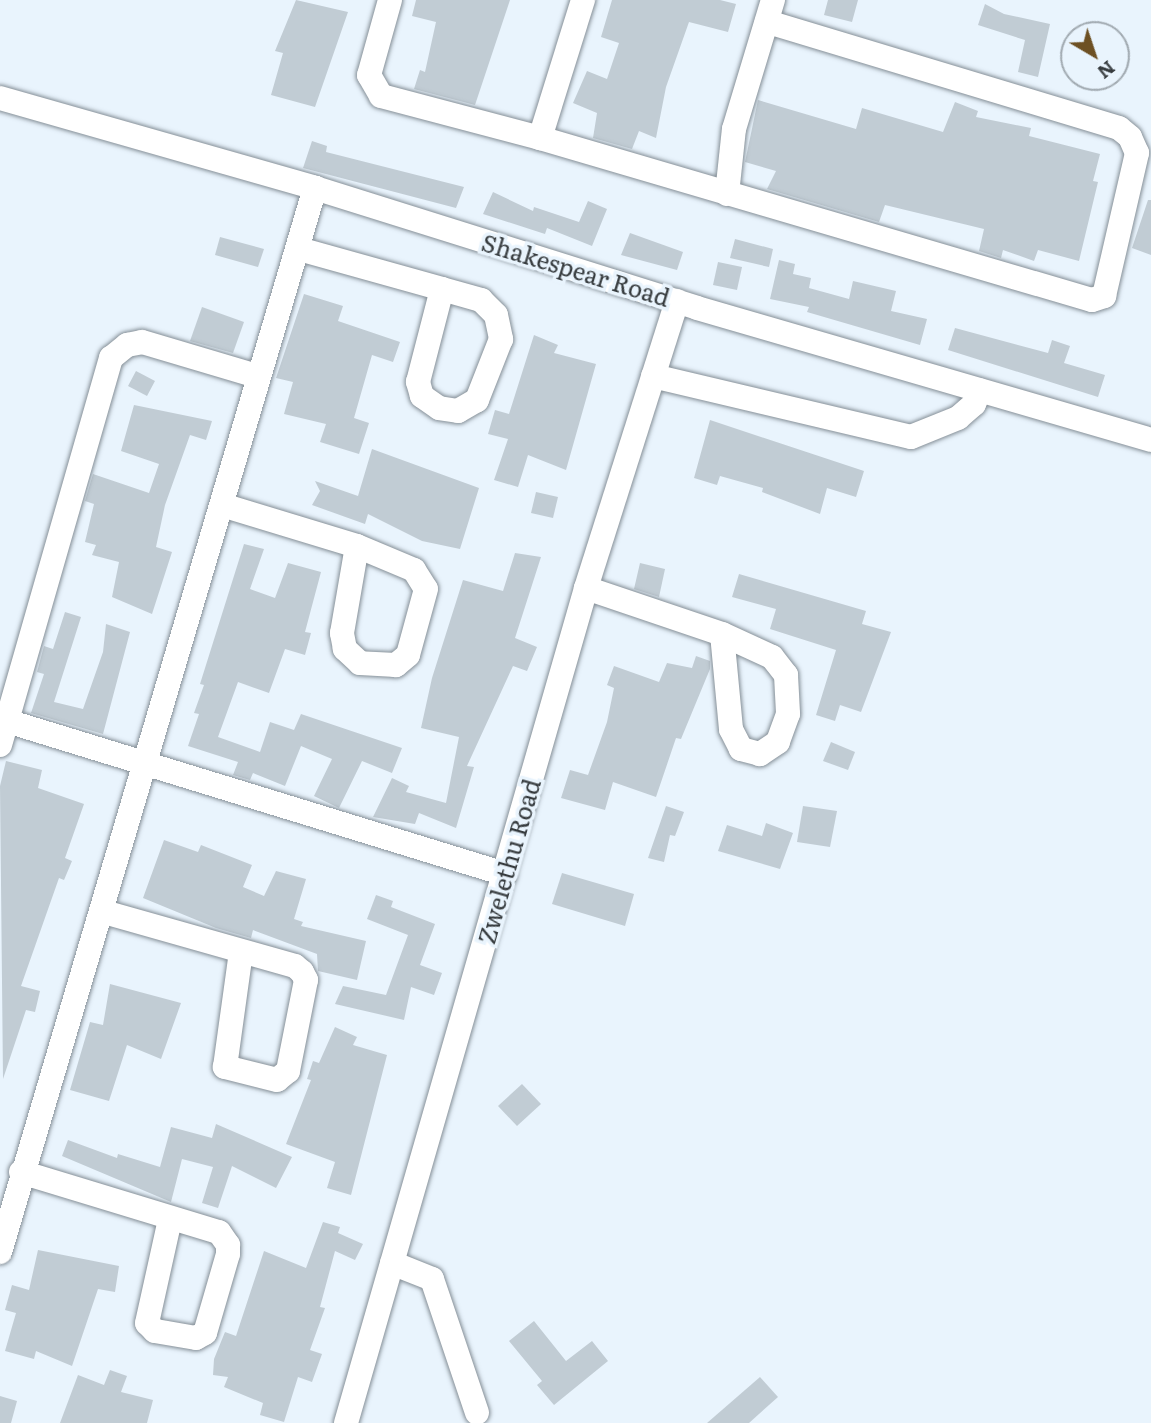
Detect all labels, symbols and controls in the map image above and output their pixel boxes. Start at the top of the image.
north arrow [1060,21,1130,91]
text: N [1092,55,1122,87]
street label: Shakespear Road [479,227,673,311]
street label: Zwelethu Road [471,775,545,947]

